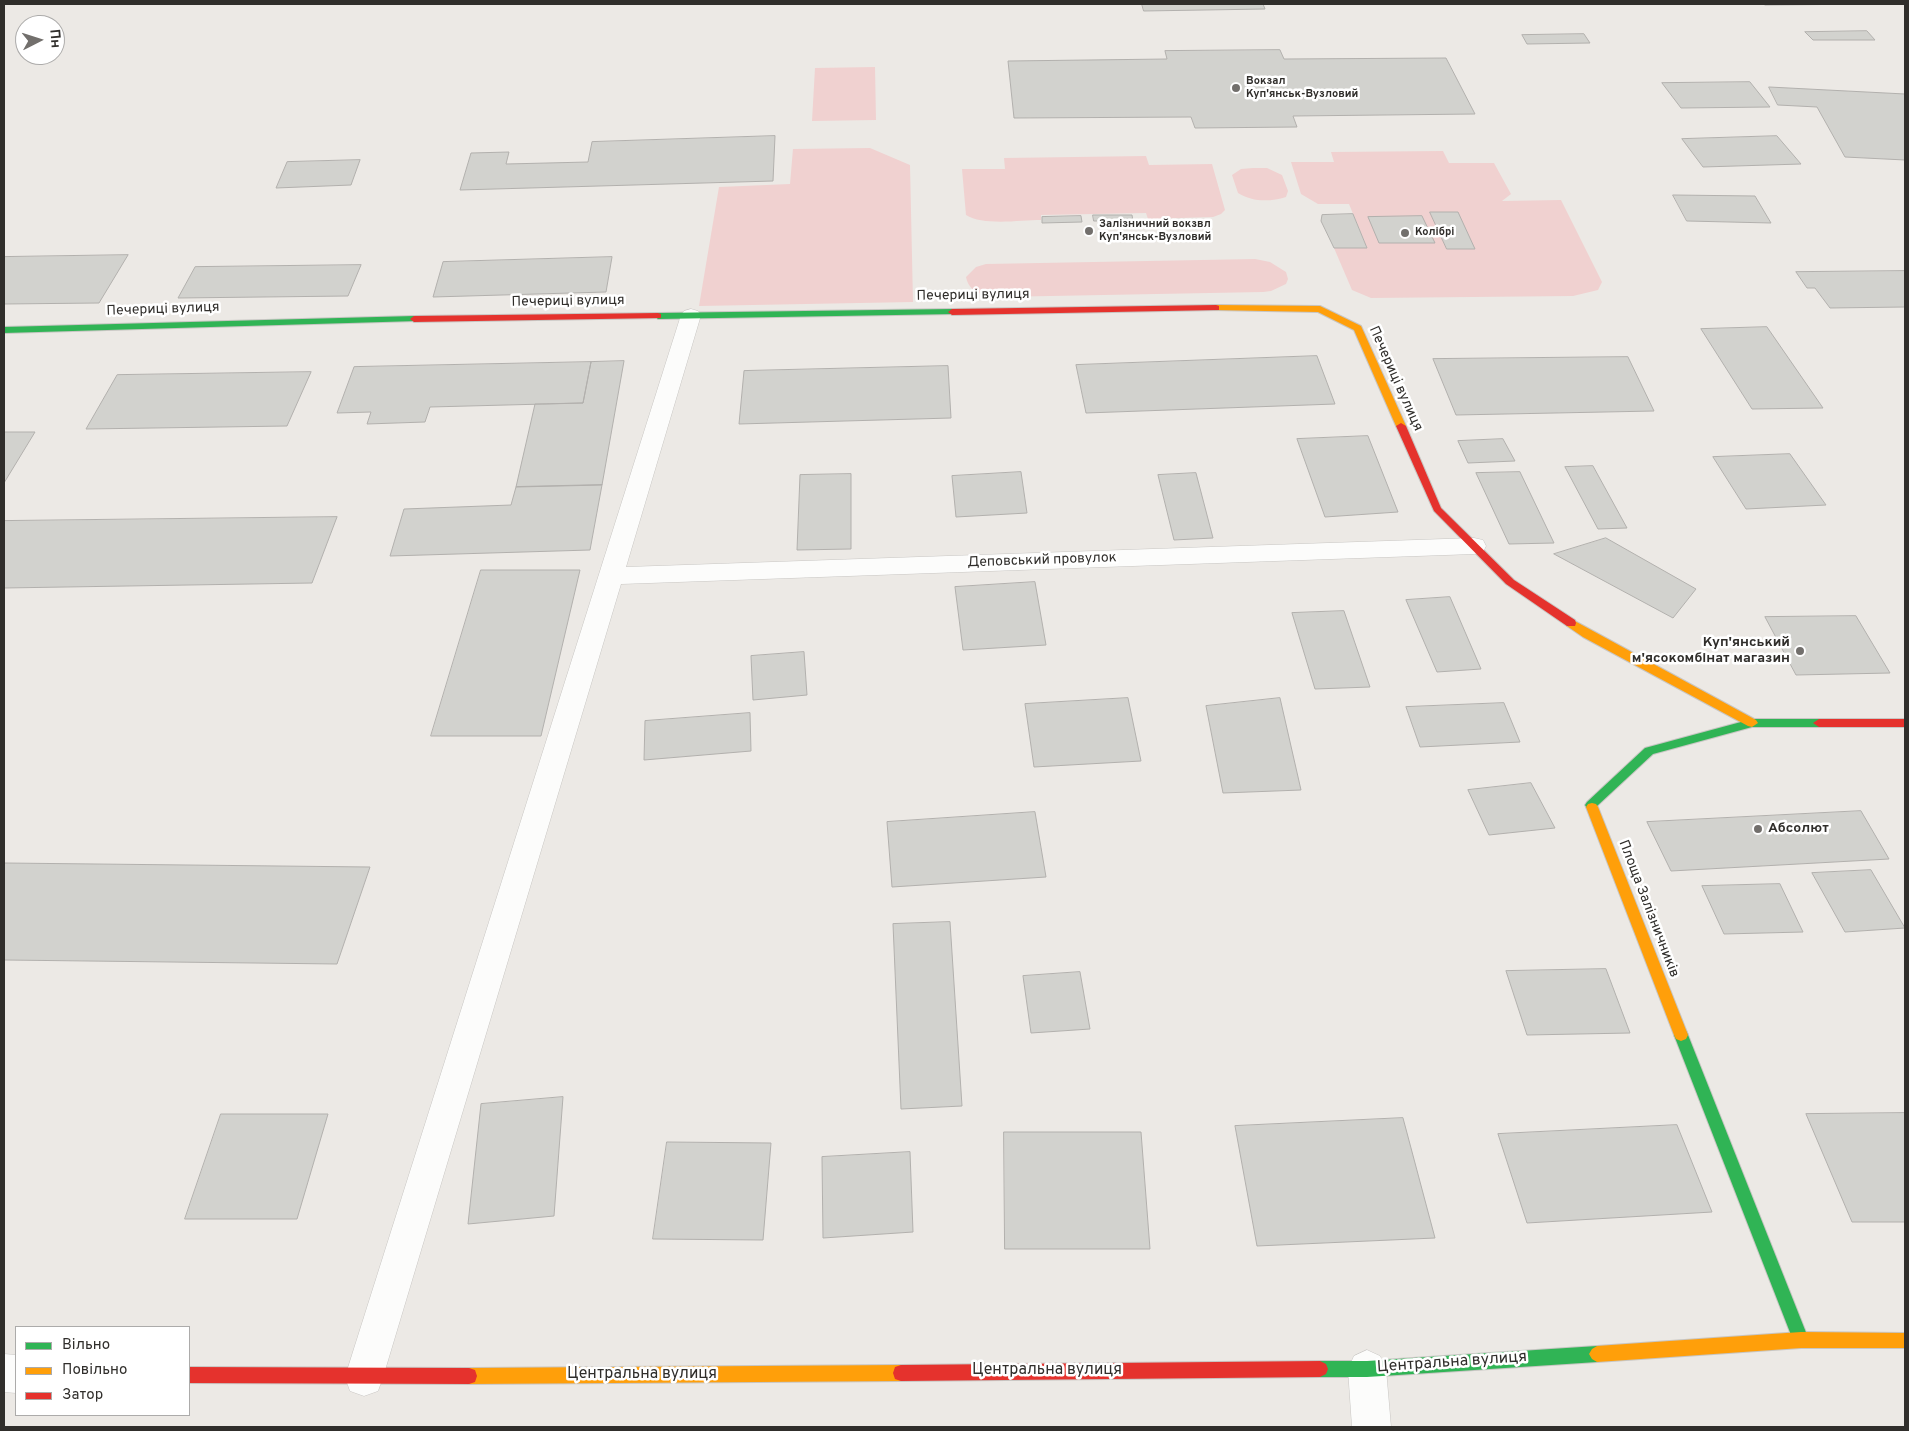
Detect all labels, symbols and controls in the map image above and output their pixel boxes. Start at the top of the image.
north arrow [15,15,65,65]
text: Пн [45,29,64,49]
place label: Вокзал Куп'янськ-Вузловий [1246,75,1358,101]
marker: Вокзал Куп'янськ-Вузловий [1230,82,1242,94]
place label: Залізничний вокзвл Куп'янськ-Вузловий [1099,218,1211,244]
marker: Залізничний вокзвл Куп'янськ-Вузловий [1083,225,1095,237]
place label: Колібрі [1415,226,1454,240]
marker: Колібрі [1399,227,1411,239]
street label: Печериці вулиця [916,287,1030,305]
street label: Печериці вулиця [511,293,625,311]
street label: Печериці вулиця [106,300,220,320]
street label: Печериці вулиця [1364,324,1426,434]
street label: Деповський провулок [967,550,1117,572]
place label: Куп'янський м'ясокомбінат магазин [1632,635,1790,668]
marker: Куп'янський м'ясокомбінат магазин [1794,645,1806,657]
place label: Абсолют [1768,821,1829,837]
marker: Абсолют [1752,823,1764,835]
street label: Площа Залізничників [1614,838,1682,980]
legend [15,1326,190,1416]
text: Вільно [62,1336,110,1355]
street label: Центральна вулиця [1376,1348,1528,1378]
text: Повільно [62,1361,127,1380]
street label: Центральна вулиця [972,1361,1122,1381]
street label: Центральна вулиця [567,1365,717,1385]
text: Затор [62,1386,103,1405]

